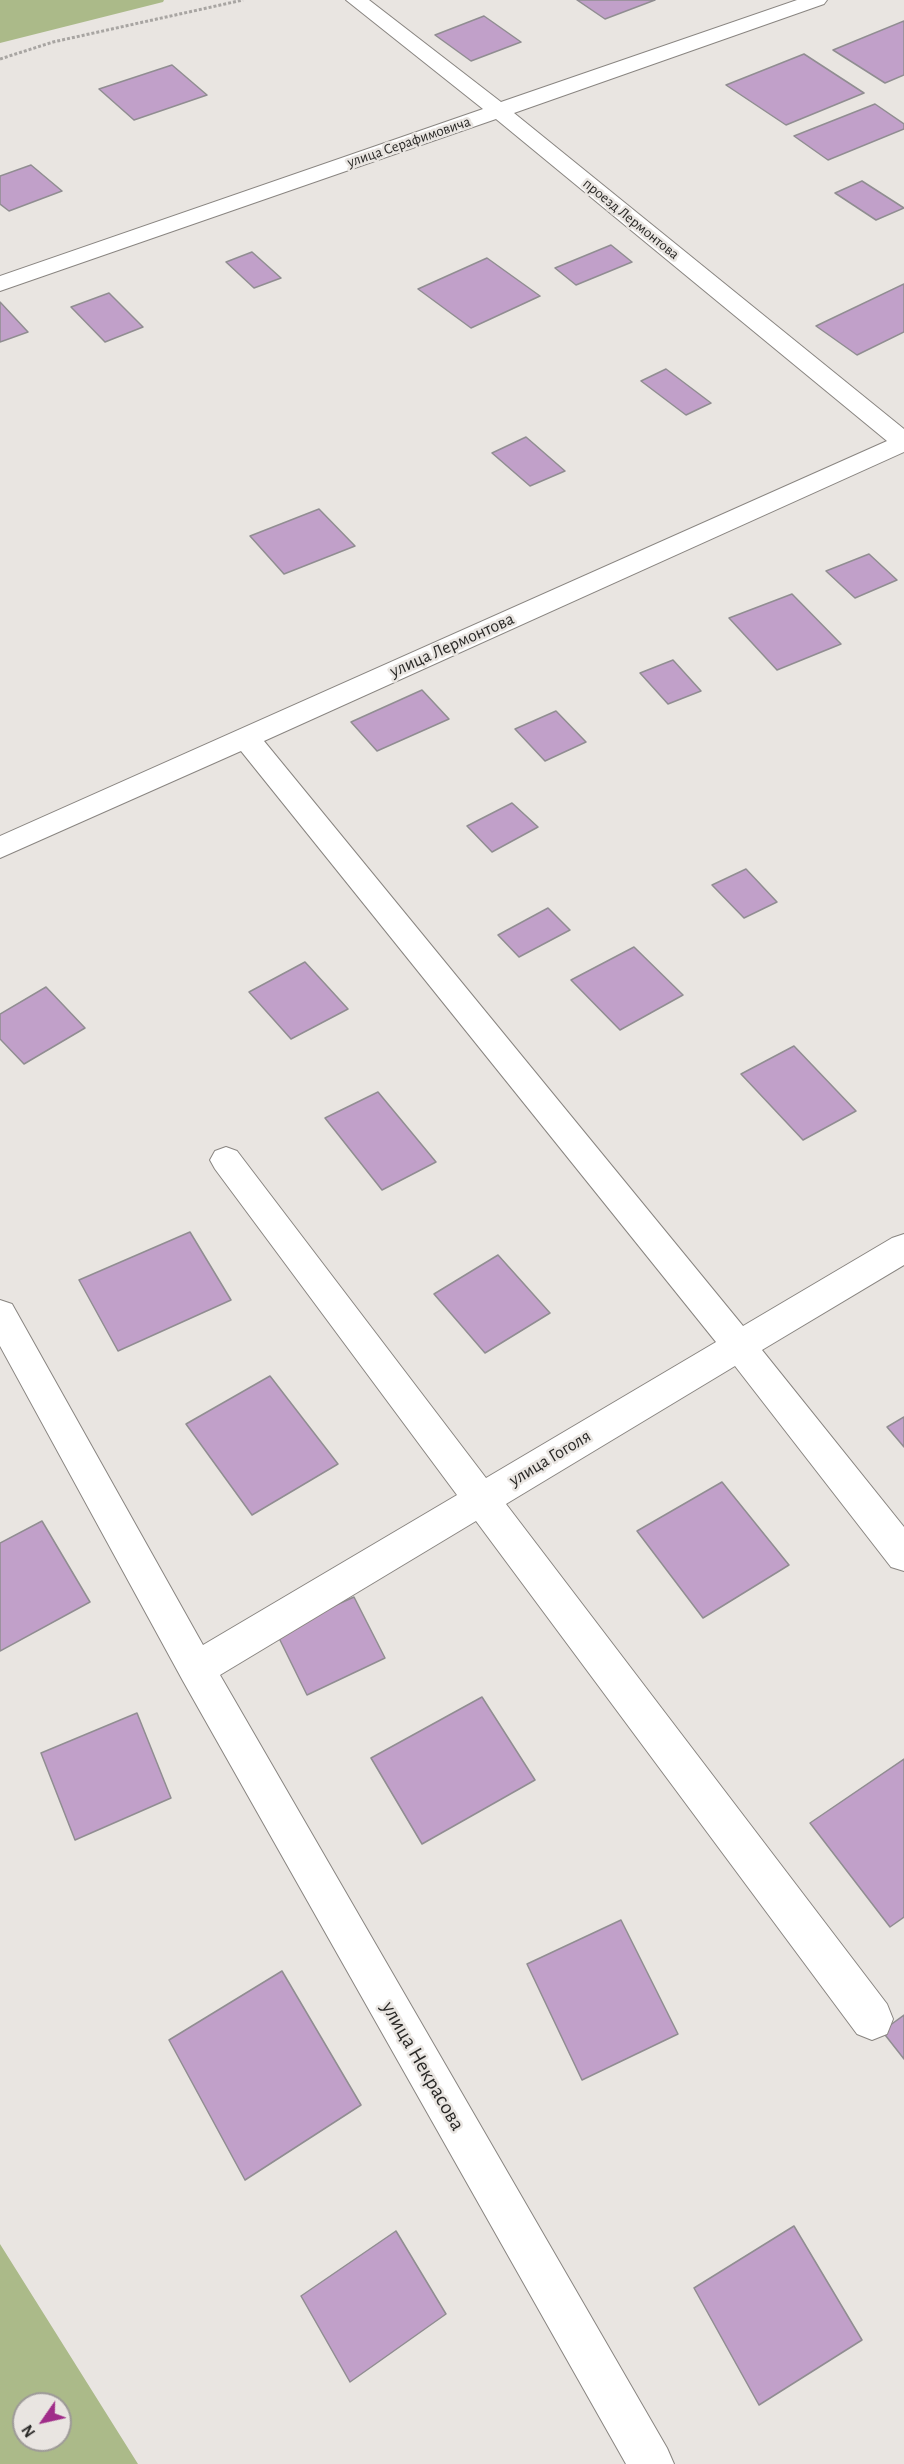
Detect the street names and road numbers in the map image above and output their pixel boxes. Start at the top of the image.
street label: улица Серафимовича [345,112,473,172]
street label: проезд Лермонтова [579,175,683,263]
street label: улица Лермонтова [386,608,518,682]
street label: улица Гоголя [505,1425,595,1491]
street label: улица Некрасова [376,1997,470,2135]

